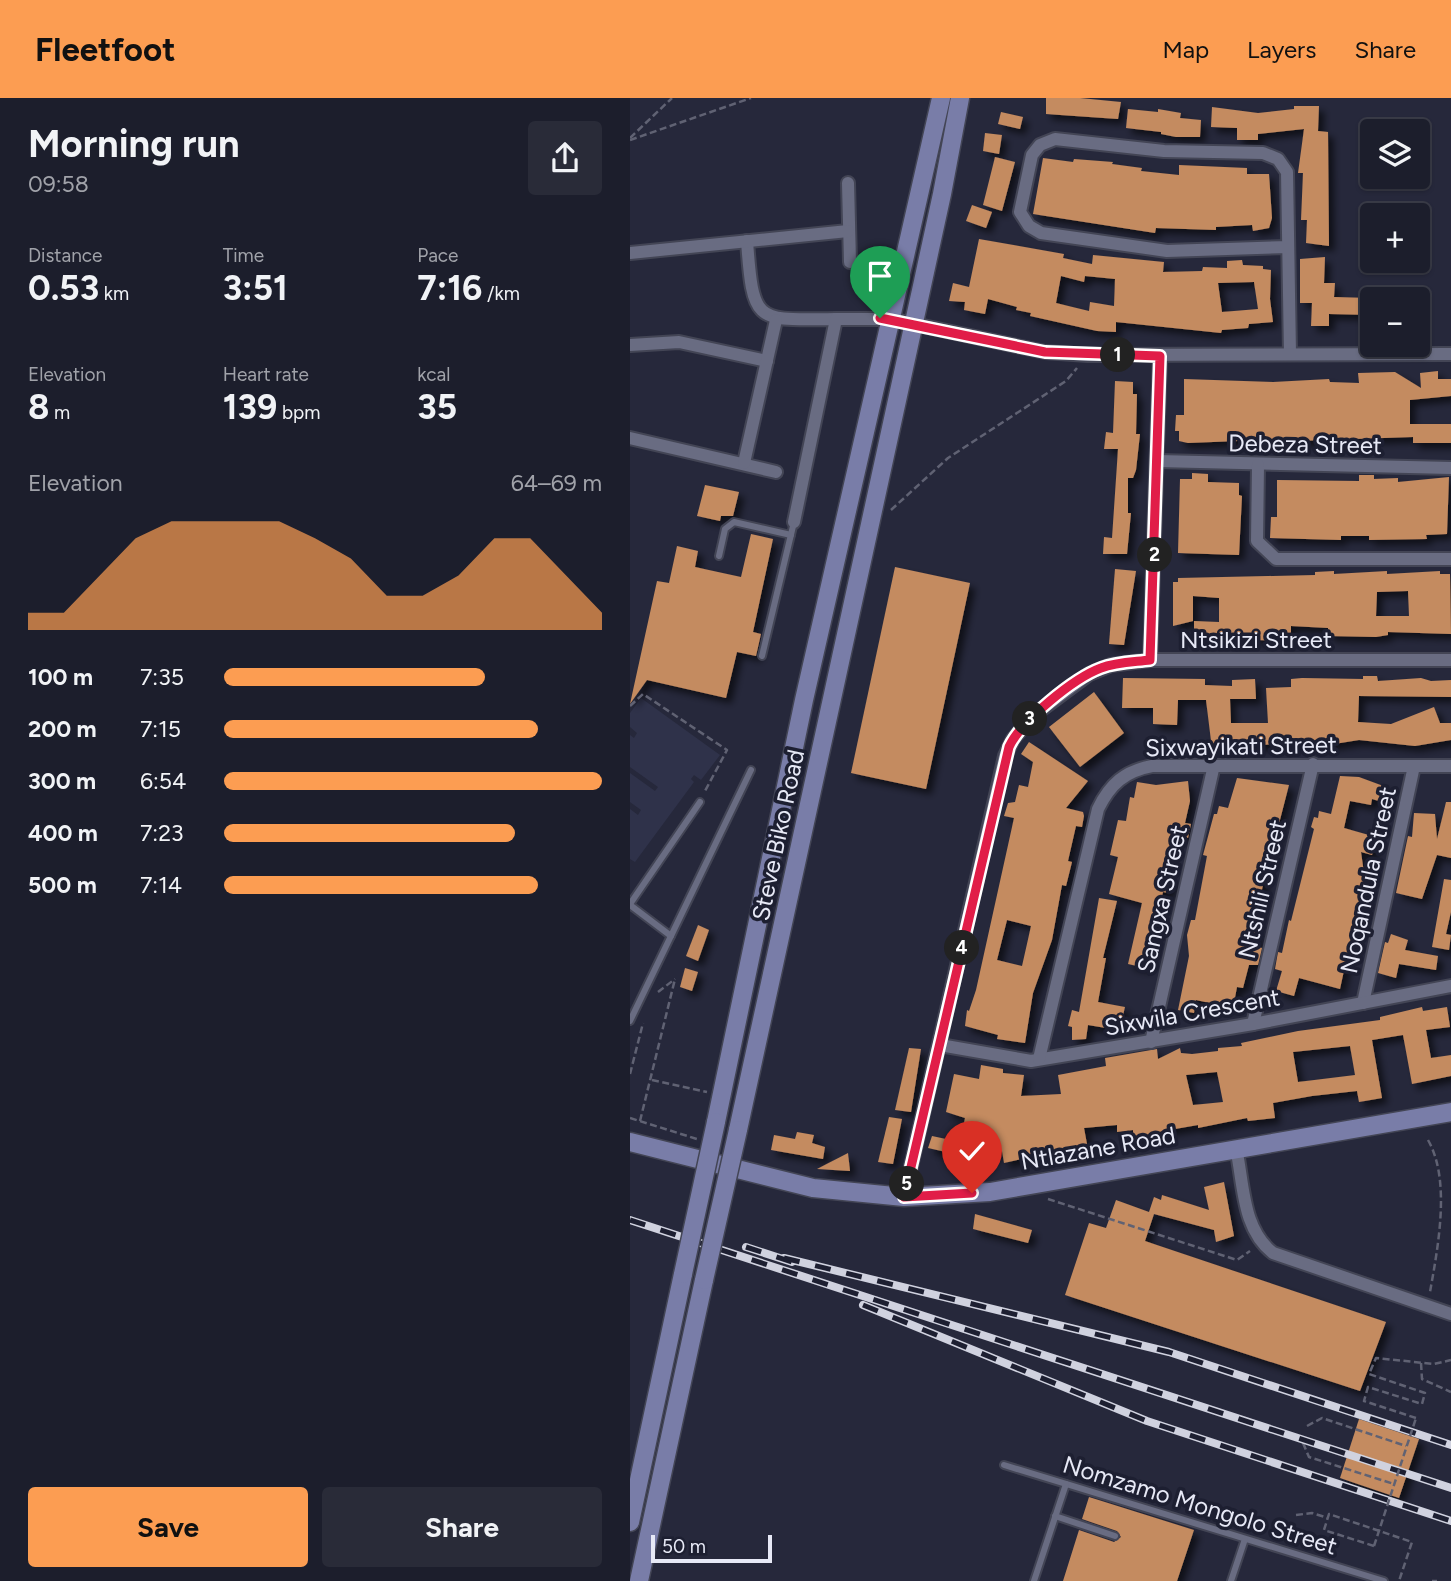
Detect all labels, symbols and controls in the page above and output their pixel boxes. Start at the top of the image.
text: Fleetfoot [35,30,175,69]
text: Map [1162,35,1209,64]
text: Layers [1247,35,1316,64]
text: Share [1354,35,1416,64]
map controls [1360,119,1430,357]
button: layers [1360,119,1430,189]
text: Morning run [28,121,240,167]
button: share [528,121,602,195]
text: 09:58 [28,170,89,198]
button: + [1360,203,1430,273]
text: Distance [28,244,102,267]
text: Time [223,244,264,267]
text: Pace [417,244,458,267]
pin [850,246,910,318]
icon: arrive [861,257,899,295]
text: 0.53 [28,267,99,309]
text: 3:51 [223,267,288,309]
text: 7:16 [417,267,482,309]
text: km [99,282,129,305]
text: /km [482,282,520,305]
button: − [1360,287,1430,357]
pin: 1 [1100,338,1135,372]
text: 1 [1113,343,1122,366]
text: Elevation [28,363,106,386]
text: Heart rate [223,363,309,386]
text: kcal [417,363,451,386]
text: 8 [28,386,49,428]
text: 139 [223,386,277,428]
text: 35 [417,386,457,428]
text: m [49,401,70,424]
text: bpm [277,401,320,424]
street label: Debeza Street [1228,428,1382,460]
text: Elevation [28,469,123,497]
text: 64–69 m [511,469,602,497]
pin: 2 [1138,538,1172,573]
text: 2 [1149,543,1160,566]
street label: Ntsikizi Street [1180,625,1332,654]
text: 100 m [28,663,93,691]
text: 7:35 [140,663,184,691]
pin: 3 [1012,702,1048,736]
text: 3 [1024,707,1035,730]
text: 200 m [28,715,97,743]
text: 7:15 [140,715,181,743]
street label: Sixwayikati Street [1145,730,1337,762]
street label: Steve Biko Road [746,747,810,923]
text: 300 m [28,767,96,795]
text: 6:54 [140,767,186,795]
street label: Noqandula Street [1334,784,1402,976]
street label: Ntshili Street [1232,817,1292,961]
text: 400 m [28,819,98,847]
text: 7:23 [140,819,184,847]
street label: Sangxa Street [1131,822,1193,976]
text: 500 m [28,871,97,899]
text: 7:14 [140,871,182,899]
pin: 4 [944,930,980,966]
text: 4 [955,936,968,959]
street label: Sixwila Crescent [1102,982,1282,1042]
street label: Ntlazane Road [1018,1120,1178,1176]
pin [942,1121,1002,1193]
icon: check [953,1132,991,1170]
pin: 5 [890,1166,924,1202]
text: 5 [901,1172,912,1195]
street label: Nomzamo Mongolo Street [1059,1449,1341,1561]
button: Save [28,1487,308,1567]
button: Share [322,1487,602,1567]
scale bar [651,1532,772,1564]
text: 50 m [662,1535,706,1558]

